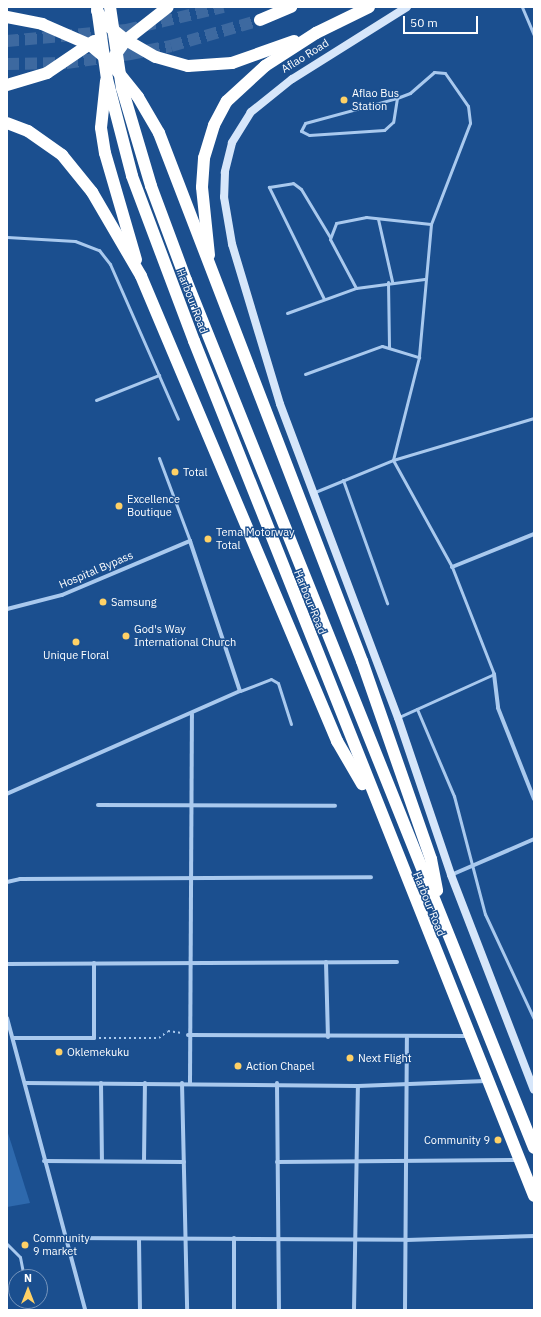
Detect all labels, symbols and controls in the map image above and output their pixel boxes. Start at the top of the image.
scale bar [405,8,480,34]
text: 50 m [410,15,438,30]
street label: Aflao Road [279,36,331,76]
place label: Aflao Bus Station [352,87,399,113]
marker: Aflao Bus Station [339,95,349,105]
street label: Harbour Road [174,267,210,335]
place label: Total [183,465,207,479]
marker: Total [170,467,180,477]
place label: Excellence Boutique [127,493,180,519]
marker: Excellence Boutique [114,501,124,511]
place label: Tema Motorway Total [216,526,295,552]
marker: Tema Motorway Total [203,534,213,544]
street label: Hospital Bypass [57,548,135,592]
street label: Harbour Road [291,568,329,636]
place label: Samsung [111,595,157,609]
marker: Samsung [98,597,108,607]
place label: God's Way International Church [134,623,236,649]
marker: God's Way International Church [121,631,131,641]
marker: Unique Floral [71,637,81,647]
place label: Unique Floral [43,648,109,662]
street label: Harbour Road [410,870,448,938]
place label: Oklemekuku [67,1045,129,1059]
marker: Oklemekuku [54,1047,64,1057]
place label: Next Flight [358,1051,412,1065]
marker: Next Flight [345,1053,355,1063]
place label: Action Chapel [246,1059,315,1073]
marker: Action Chapel [233,1061,243,1071]
place label: Community 9 [424,1133,490,1147]
marker: Community 9 [493,1135,503,1145]
place label: Community 9 market [33,1232,90,1258]
marker: Community 9 market [20,1240,30,1250]
north arrow [8,1269,48,1309]
text: N [24,1271,32,1285]

